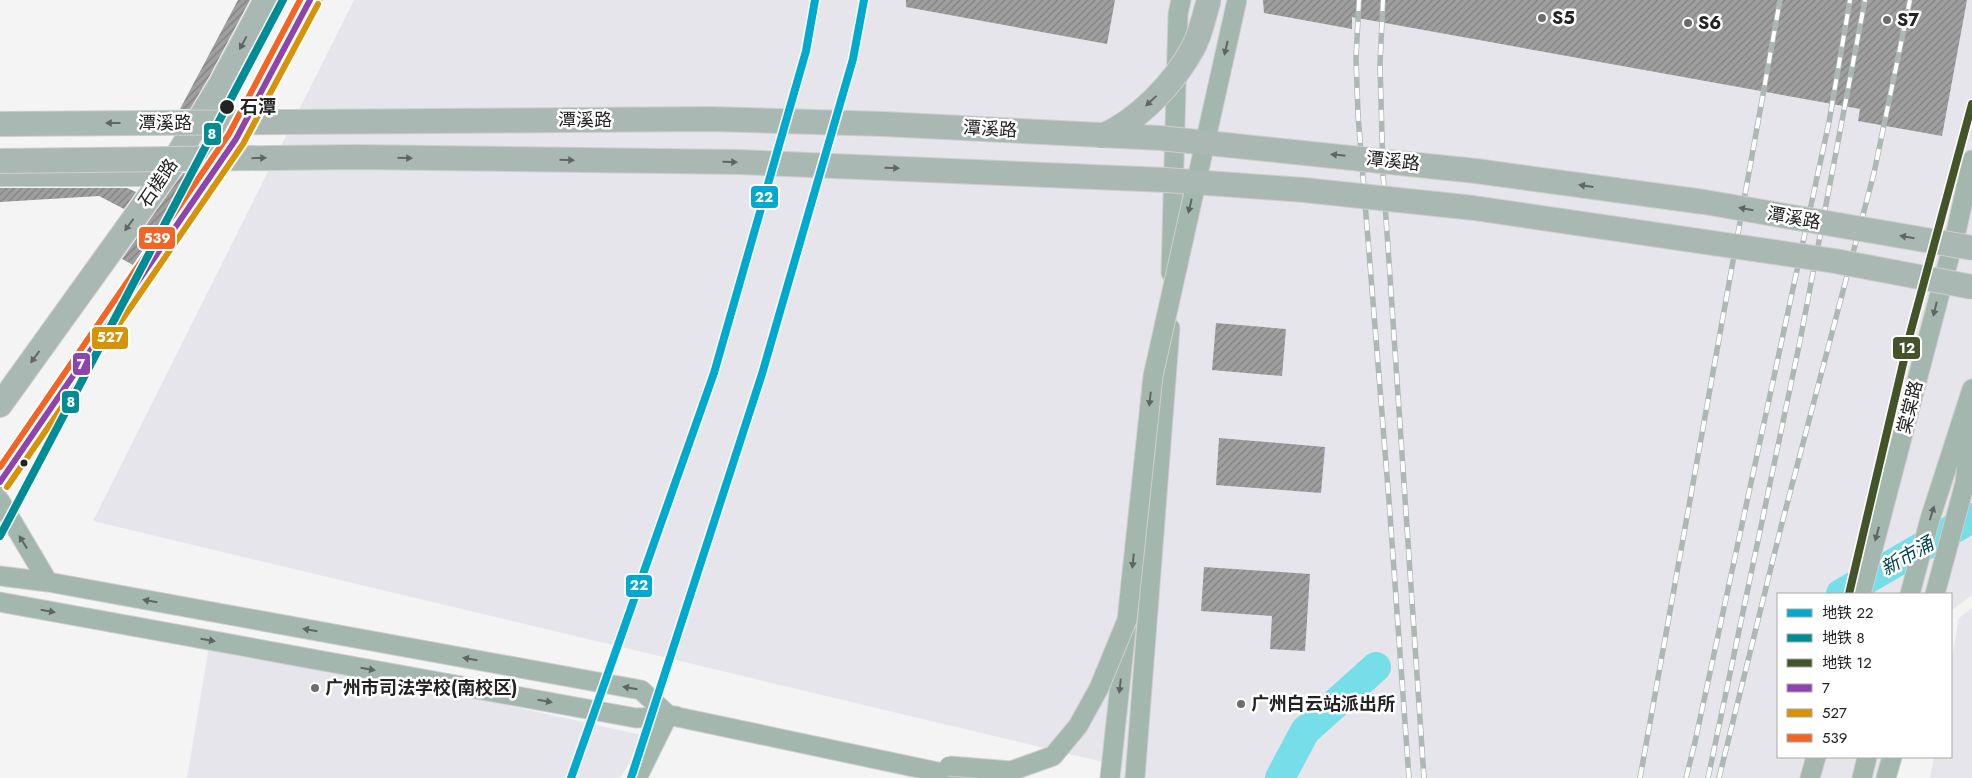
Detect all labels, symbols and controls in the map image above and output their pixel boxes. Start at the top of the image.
place label: S5 [1552,5,1575,31]
place label: S7 [1897,7,1919,33]
place label: S6 [1698,10,1721,36]
marker: S5 [1536,12,1548,24]
marker: S7 [1881,14,1893,26]
marker: S6 [1682,17,1694,29]
one-way arrow [239,36,247,50]
one-way arrow [1222,40,1230,55]
place label: 石潭 [240,94,276,120]
one-way arrow [1145,95,1157,107]
marker: 石潭 [218,98,236,116]
street label: 潭溪路 [558,107,612,133]
street label: 潭溪路 [138,110,192,136]
street label: 潭溪路 [962,115,1018,143]
one-way arrow [105,119,121,127]
line badge: 8 [203,122,222,146]
text: 8 [208,124,217,144]
street label: 潭溪路 [1365,145,1421,177]
one-way arrow [1329,151,1345,159]
street label: 石槎路 [132,153,184,213]
one-way arrow [251,154,267,162]
one-way arrow [397,154,413,162]
one-way arrow [559,156,575,164]
one-way arrow [722,158,738,166]
one-way arrow [884,164,900,172]
one-way arrow [1577,182,1593,190]
line badge: 22 [750,185,779,209]
text: 22 [755,187,773,207]
one-way arrow [1186,198,1194,213]
street label: 潭溪路 [1765,201,1823,235]
one-way arrow [1738,205,1754,213]
one-way arrow [124,218,134,232]
line badge: 539 [138,226,176,250]
text: 539 [143,228,171,248]
one-way arrow [1898,232,1914,240]
one-way arrow [1931,302,1939,317]
line badge: 527 [91,326,129,350]
text: 527 [97,327,124,347]
line badge: 12 [1892,336,1921,360]
text: 12 [1899,338,1915,358]
one-way arrow [29,350,40,363]
line badge: 7 [72,352,91,376]
text: 7 [77,354,86,374]
street label: 棠棠路 [1891,378,1929,436]
line badge: 8 [61,390,80,414]
text: 8 [67,392,76,412]
one-way arrow [1146,392,1154,408]
unlabelled marker [19,458,29,468]
one-way arrow [1929,506,1936,521]
one-way arrow [1873,527,1881,542]
water label: 新市涌 [1876,529,1940,582]
one-way arrow [19,535,28,549]
one-way arrow [1129,553,1137,569]
line badge: 22 [625,574,653,598]
text: 22 [630,575,648,595]
legend [1777,593,1952,758]
one-way arrow [141,596,157,604]
text: 地铁 22 [1822,602,1874,624]
one-way arrow [40,607,56,615]
one-way arrow [301,625,317,633]
text: 地铁 8 [1822,627,1865,649]
one-way arrow [200,636,215,644]
text: 地铁 12 [1822,652,1872,674]
one-way arrow [461,654,477,662]
one-way arrow [360,665,375,673]
place label: 广州市司法学校(南校区) [325,675,517,701]
text: 7 [1822,677,1830,699]
one-way arrow [1116,679,1124,695]
marker: 广州市司法学校(南校区) [309,682,321,694]
one-way arrow [621,683,637,691]
place label: 广州白云站派出所 [1251,691,1395,717]
one-way arrow [537,698,553,706]
marker: 广州白云站派出所 [1235,698,1247,710]
text: 527 [1822,702,1847,724]
text: 539 [1822,727,1847,749]

